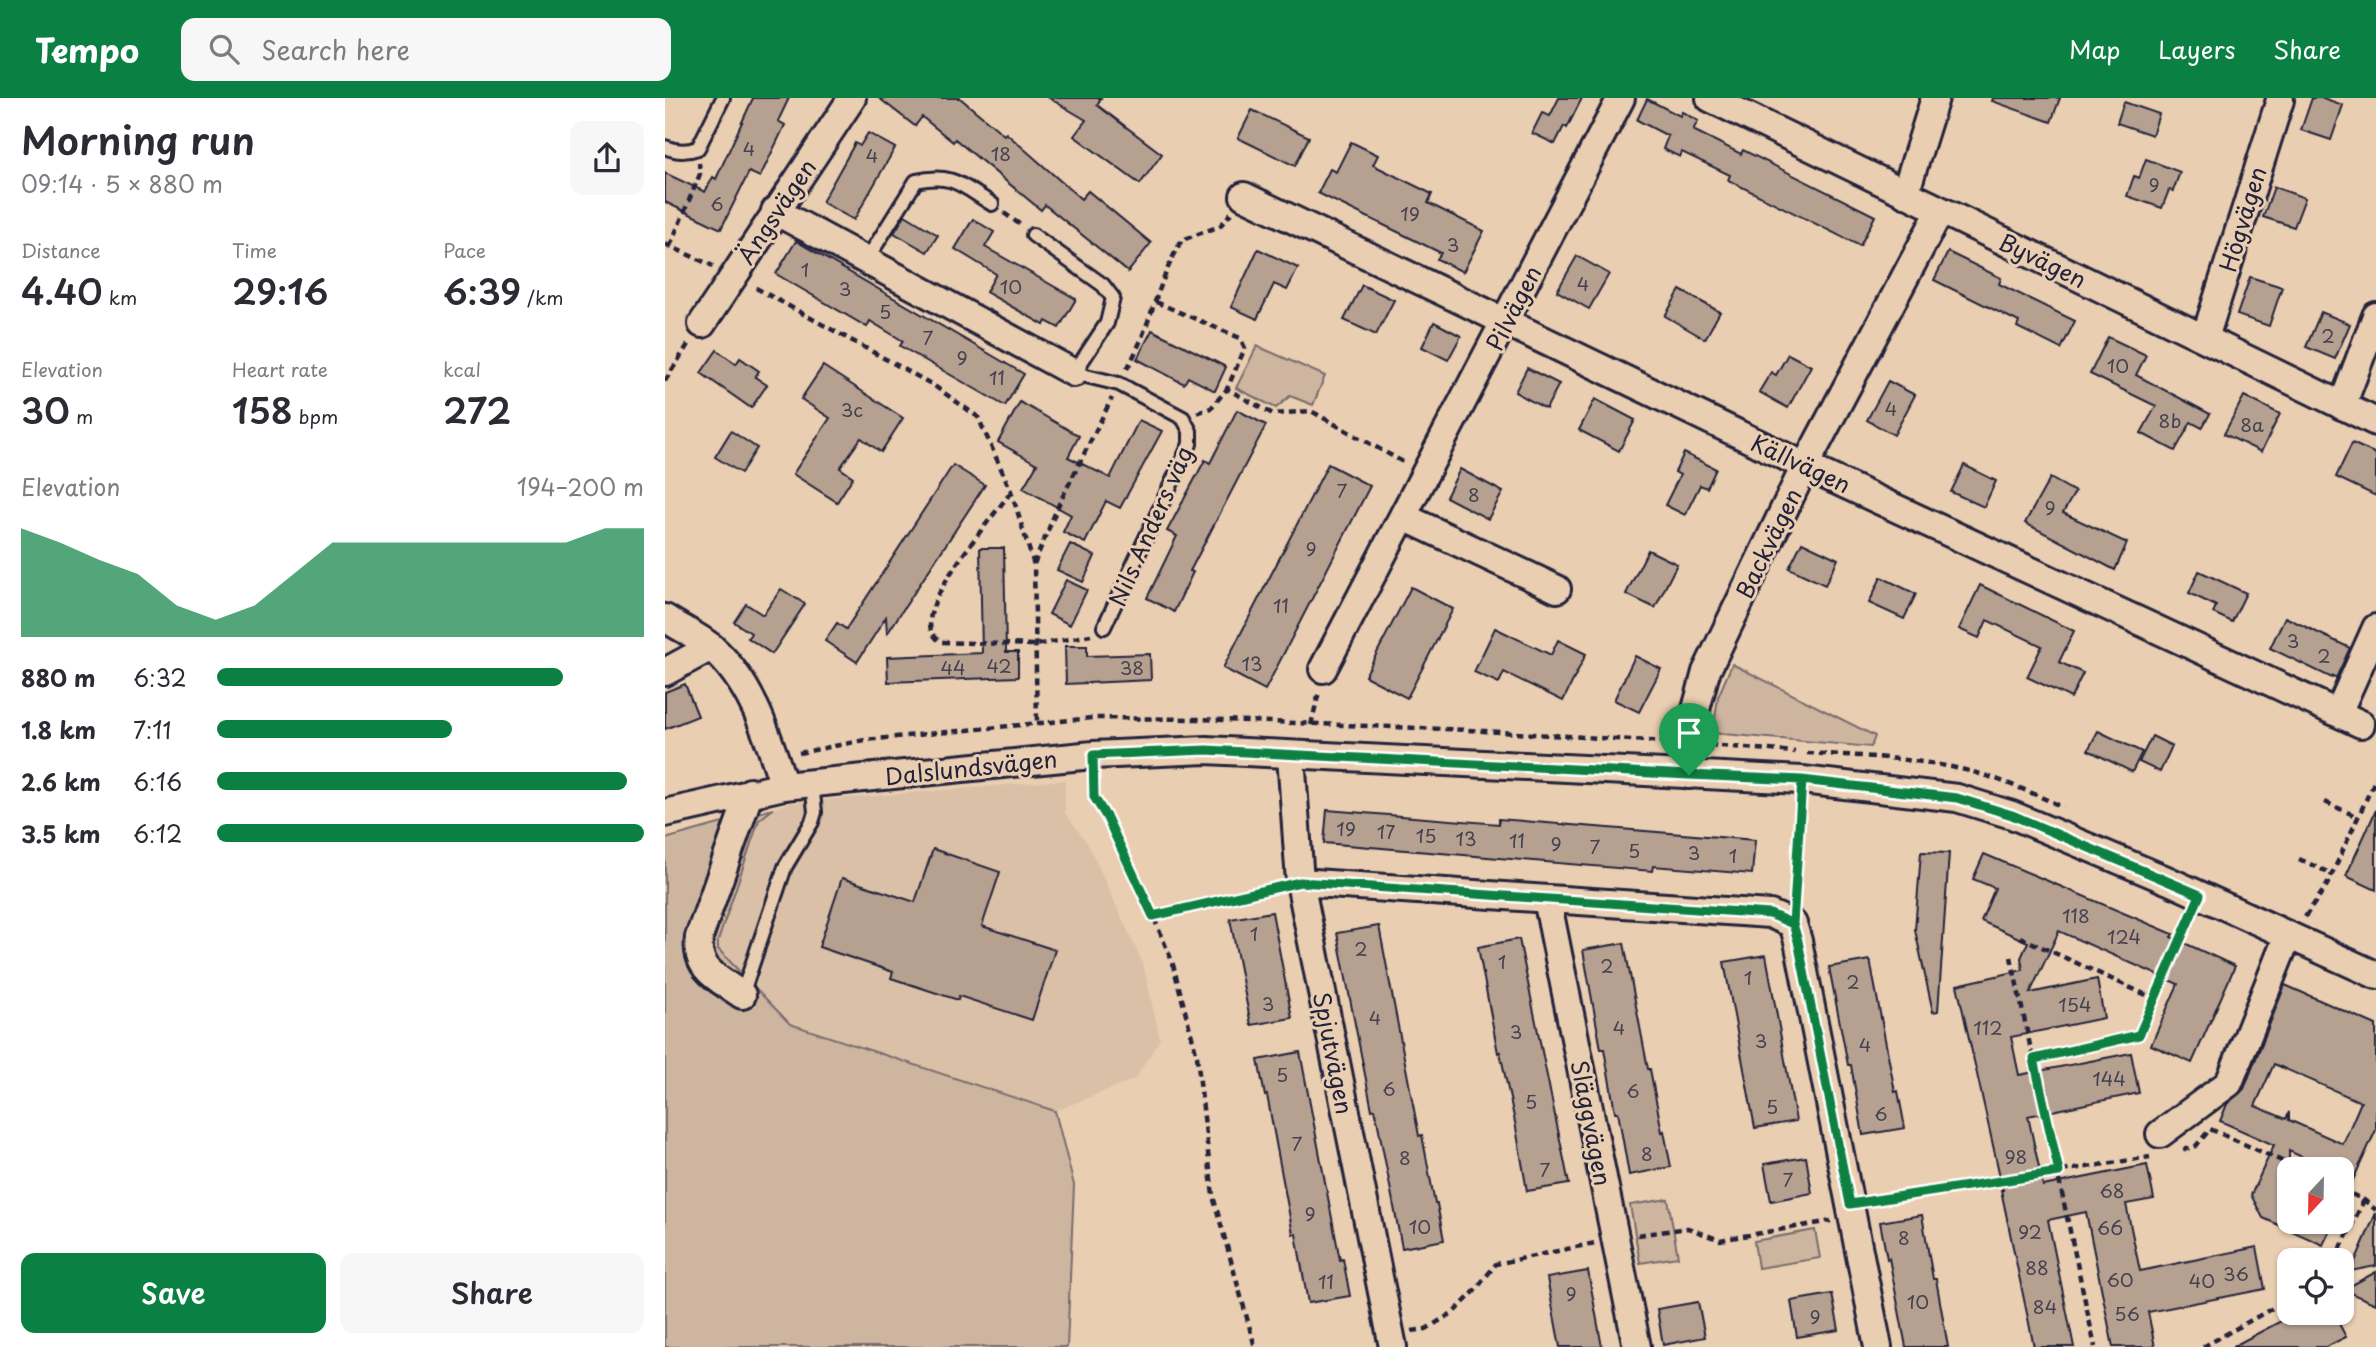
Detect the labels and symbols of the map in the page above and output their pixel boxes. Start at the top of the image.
house number: 4 [743,134,755,162]
house number: 18 [991,139,1011,167]
house number: 4 [866,141,878,169]
street label: Ängsvägen [728,151,824,271]
street label: Högvägen [2209,162,2275,276]
house number: 9 [2148,170,2160,198]
house number: 6 [710,189,724,217]
house number: 19 [1400,199,1420,227]
street label: Byvägen [1993,224,2093,296]
house number: 3 [1447,230,1459,258]
house number: 1 [801,255,809,283]
street label: Pilvägen [1477,259,1549,357]
house number: 4 [1577,269,1589,297]
house number: 10 [1000,272,1022,300]
house number: 3 [839,274,851,302]
house number: 5 [879,297,891,325]
house number: 2 [2321,321,2335,349]
house number: 7 [923,323,934,351]
house number: 9 [956,343,968,371]
house number: 10 [2107,351,2129,379]
house number: 11 [989,363,1005,391]
house number: 4 [1885,394,1897,422]
house number: 3c [841,395,863,423]
house number: 8b [2159,406,2181,434]
house number: 8a [2240,410,2264,438]
street label: Källvägen [1745,425,1857,501]
street label: Nils Anders väg [1099,440,1201,612]
house number: 7 [1337,476,1348,504]
house number: 8 [1468,480,1480,508]
street label: Backvägen [1726,482,1810,604]
house number: 9 [2044,493,2056,521]
house number: 9 [1305,534,1317,562]
house number: 11 [1273,591,1289,619]
house number: 3 [2287,626,2299,654]
house number: 2 [2317,641,2331,669]
house number: 13 [1241,649,1263,677]
house number: 42 [986,651,1012,679]
house number: 44 [940,653,966,681]
house number: 38 [1120,653,1144,681]
pin [1659,703,1719,775]
street label: Dalslundsvägen [883,741,1059,793]
house number: 19 [1336,814,1356,842]
house number: 17 [1377,817,1395,845]
house number: 15 [1416,821,1436,849]
house number: 13 [1455,824,1477,852]
house number: 11 [1509,826,1525,854]
house number: 9 [1550,829,1562,857]
house number: 7 [1590,832,1601,860]
house number: 5 [1628,836,1640,864]
house number: 3 [1688,838,1700,866]
house number: 1 [1729,841,1737,869]
house number: 118 [2062,901,2090,929]
house number: 1 [1250,919,1258,947]
house number: 124 [2107,922,2141,950]
house number: 2 [1354,934,1368,962]
house number: 1 [1498,947,1506,975]
house number: 2 [1600,951,1614,979]
house number: 1 [1744,963,1752,991]
house number: 2 [1846,967,1860,995]
house number: 3 [1262,989,1274,1017]
street label: Spjutvägen [1305,989,1363,1117]
house number: 154 [2058,990,2092,1018]
house number: 4 [1369,1003,1381,1031]
house number: 4 [1613,1013,1625,1041]
house number: 112 [1973,1013,2003,1041]
house number: 3 [1510,1017,1522,1045]
house number: 3 [1755,1026,1767,1054]
house number: 4 [1859,1030,1871,1058]
street label: Släggvägen [1563,1057,1621,1189]
house number: 5 [1276,1060,1288,1088]
house number: 144 [2092,1064,2126,1092]
house number: 6 [1382,1074,1396,1102]
house number: 6 [1626,1076,1640,1104]
house number: 5 [1525,1087,1537,1115]
house number: 5 [1766,1092,1778,1120]
house number: 6 [1874,1099,1888,1127]
house number: 7 [1292,1129,1303,1157]
house number: 8 [1641,1139,1653,1167]
house number: 98 [2005,1142,2028,1170]
house number: 8 [1399,1143,1411,1171]
house number: 7 [1540,1155,1551,1183]
north arrow [2277,1157,2354,1234]
house number: 7 [1783,1165,1794,1193]
house number: 68 [2100,1176,2124,1204]
house number: 9 [1304,1199,1316,1227]
house number: 10 [1409,1212,1431,1240]
house number: 66 [2097,1213,2123,1241]
house number: 92 [2018,1217,2042,1245]
house number: 8 [1898,1223,1910,1251]
house number: 88 [2025,1253,2049,1281]
house number: 36 [2223,1259,2249,1287]
house number: 60 [2106,1265,2134,1293]
house number: 40 [2189,1266,2215,1294]
house number: 11 [1318,1267,1334,1295]
house number: 9 [1565,1279,1577,1307]
house number: 10 [1907,1287,1929,1315]
house number: 84 [2033,1292,2057,1320]
house number: 56 [2114,1299,2140,1327]
house number: 9 [1809,1302,1821,1330]

